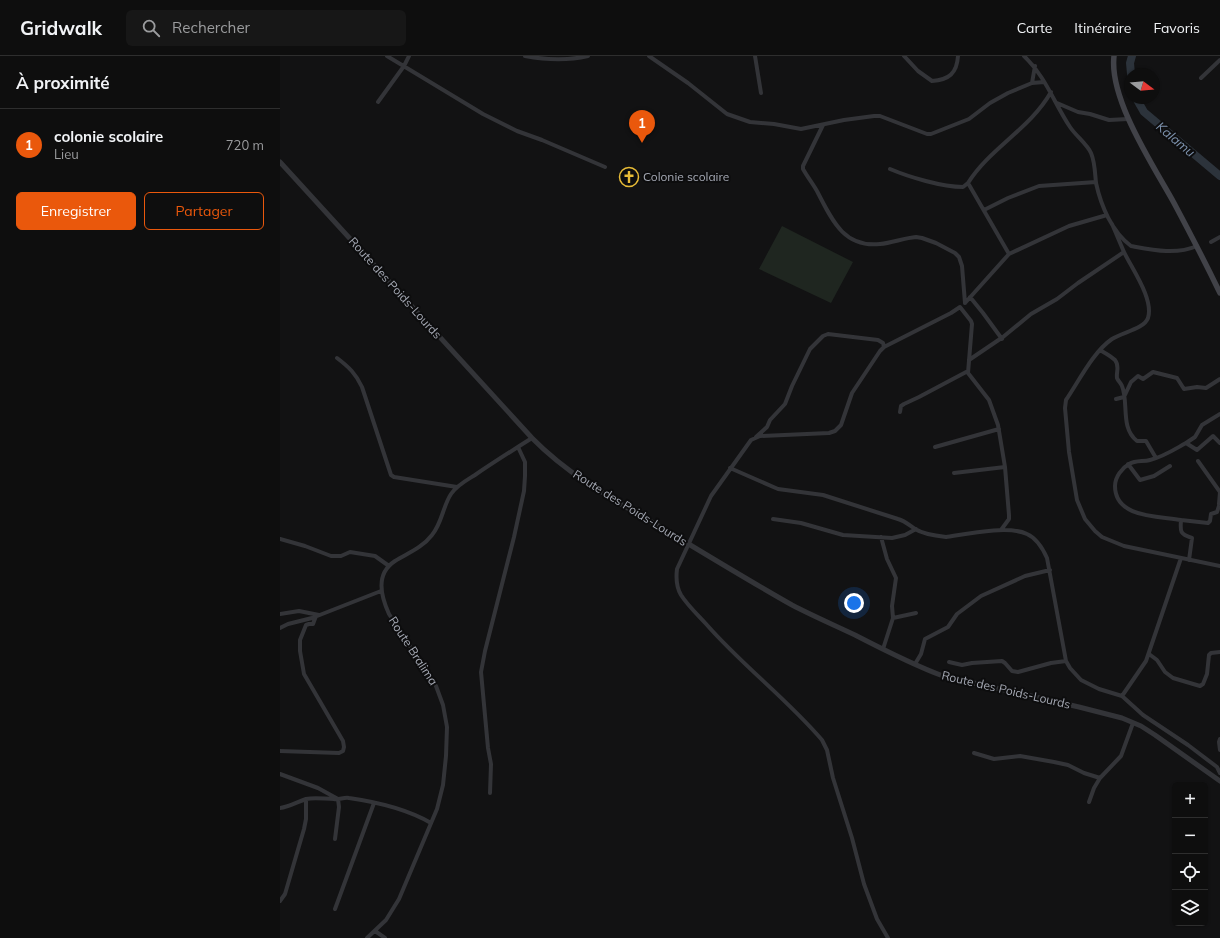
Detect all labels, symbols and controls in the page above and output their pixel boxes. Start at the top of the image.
search box [126,10,406,46]
text: Gridwalk [20,16,102,40]
icon: search [140,17,162,39]
text: Rechercher [172,18,250,37]
text: Carte [1017,19,1052,37]
text: Itinéraire [1074,19,1131,37]
text: Favoris [1153,19,1200,37]
north arrow [1124,68,1160,104]
text: À proximité [16,72,110,93]
pin: 1 [629,110,655,143]
water label: Kalamu [1153,118,1199,160]
text: colonie scolaire [54,127,163,146]
text: 1 [25,137,33,153]
text: 720 m [226,137,264,153]
text: Lieu [54,146,79,162]
church icon: Colonie scolaire [618,166,640,188]
place label: Colonie scolaire [643,169,729,184]
button: Enregistrer [16,192,136,230]
button: Partager [144,192,264,230]
street label: Route des Poids-Lourds [346,234,445,342]
street label: Route des Poids-Lourds [570,466,690,549]
your location [844,593,864,613]
street label: Route Bralima [386,614,441,688]
street label: Route des Poids-Lourds [940,667,1072,712]
map controls [1172,782,1208,926]
button: + [1172,782,1208,818]
button: − [1172,818,1208,854]
button: locate [1172,854,1208,890]
button: layers [1172,890,1208,926]

